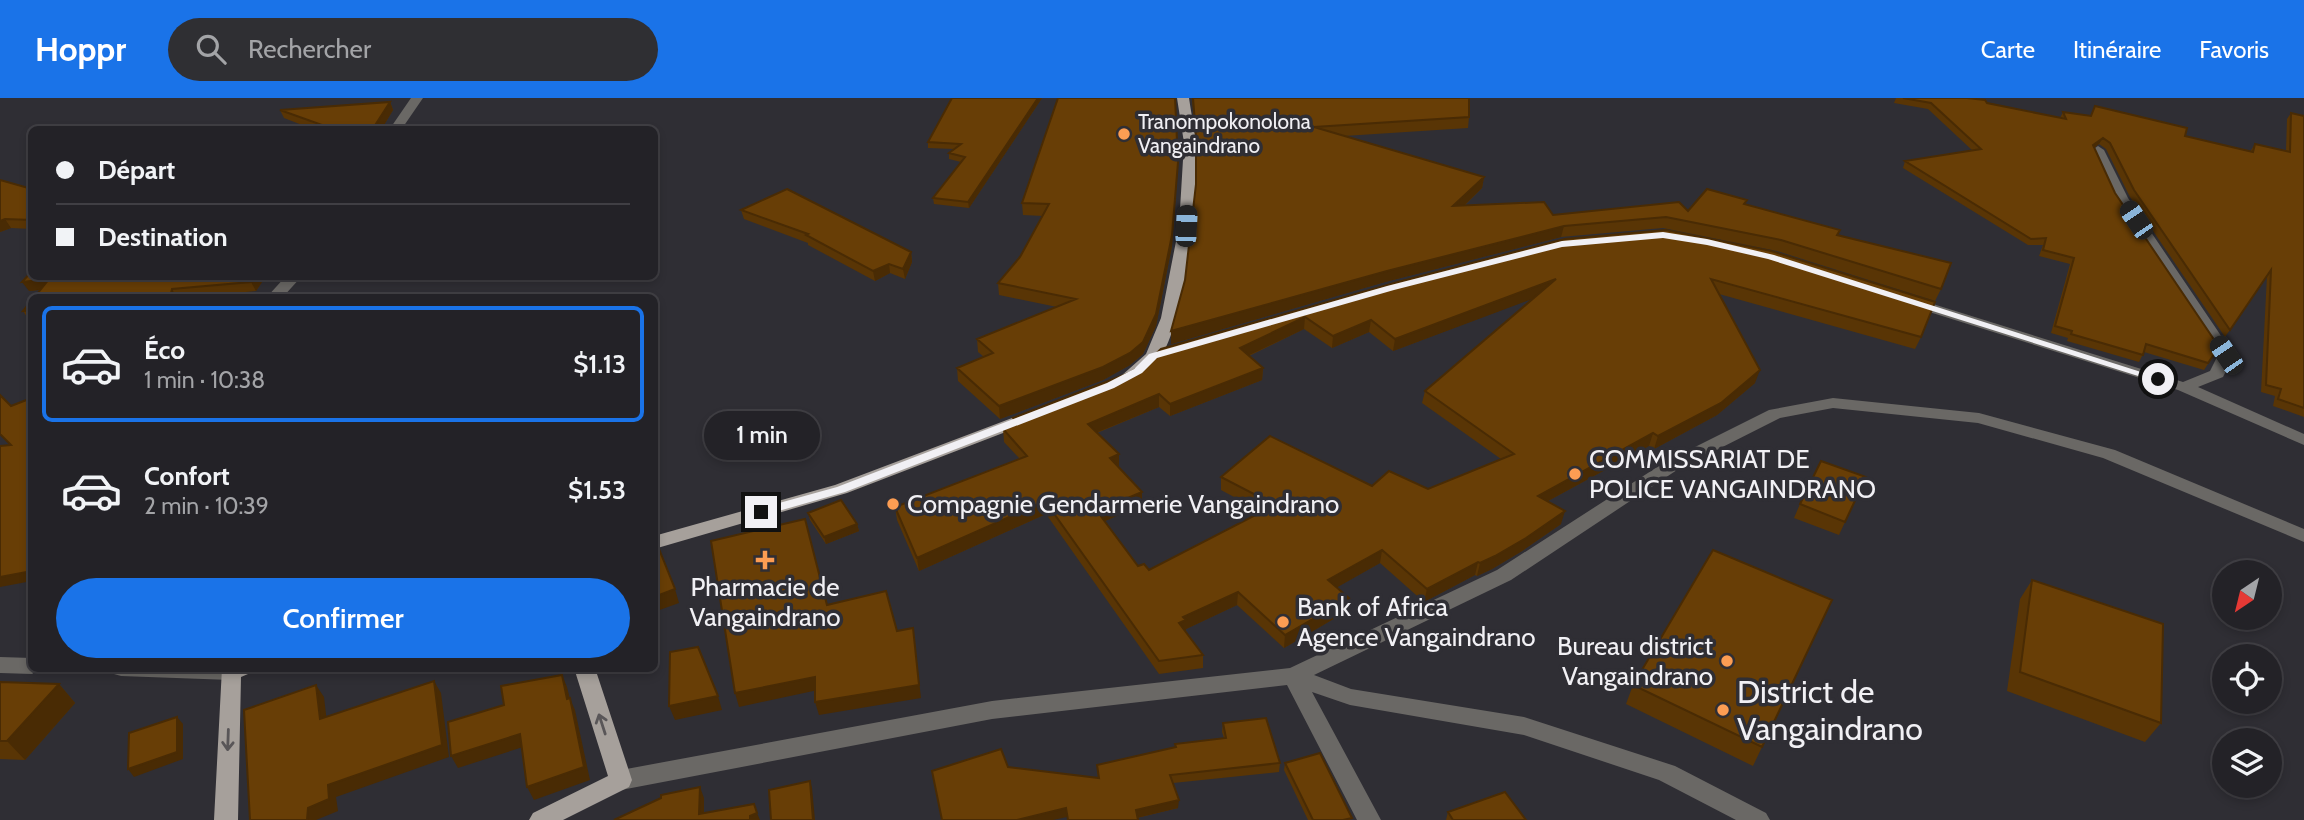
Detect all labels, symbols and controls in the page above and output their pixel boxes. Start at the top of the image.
search box [168,18,658,81]
text: Hoppr [35,29,126,69]
icon: search [192,30,230,68]
text: Rechercher [248,33,371,65]
text: Carte [1981,35,2035,64]
text: Itinéraire [2073,35,2161,64]
text: Favoris [2199,35,2269,64]
place label: Tranompokonolona Vangaindrano [1138,109,1311,158]
marker: Tranompokonolona Vangaindrano [1116,126,1132,142]
text: Départ [98,154,175,186]
car [2116,197,2157,243]
car [1175,204,1198,248]
text: Destination [98,221,228,253]
car [2206,332,2247,378]
icon: car [60,333,123,396]
text: Éco [144,334,185,366]
text: $1.13 [573,348,626,380]
route start [2142,363,2174,395]
text: 1 min · 10:38 [144,366,265,394]
callout: 1 min [703,410,819,460]
text: 1 min [736,421,788,449]
place label: COMMISSARIAT DE POLICE VANGAINDRANO [1589,443,1876,505]
icon: car [60,459,123,522]
text: Confort [144,460,230,492]
marker: COMMISSARIAT DE POLICE VANGAINDRANO [1567,466,1583,482]
text: $1.53 [568,474,626,506]
place label: Compagnie Gendarmerie Vangaindrano [907,488,1339,520]
text: 2 min · 10:39 [144,492,269,520]
route end [745,496,777,528]
marker: Compagnie Gendarmerie Vangaindrano [885,496,901,512]
marker: Pharmacie de Vangaindrano [757,552,773,568]
north arrow [2212,560,2282,630]
map controls [2212,560,2282,798]
place label: Pharmacie de Vangaindrano [689,571,841,633]
button: Confirmer [56,578,630,658]
place label: Bank of Africa Agence Vangaindrano [1297,591,1535,653]
marker: Bank of Africa Agence Vangaindrano [1275,614,1291,630]
place label: Bureau district Vangaindrano [1557,630,1713,692]
button: locate [2212,644,2282,714]
marker: Bureau district Vangaindrano [1719,653,1735,669]
place label: District de Vangaindrano [1737,672,1923,748]
marker: District de Vangaindrano [1715,702,1731,718]
one-way arrow [595,713,608,735]
one-way arrow [222,728,235,751]
button: layers [2212,728,2282,798]

